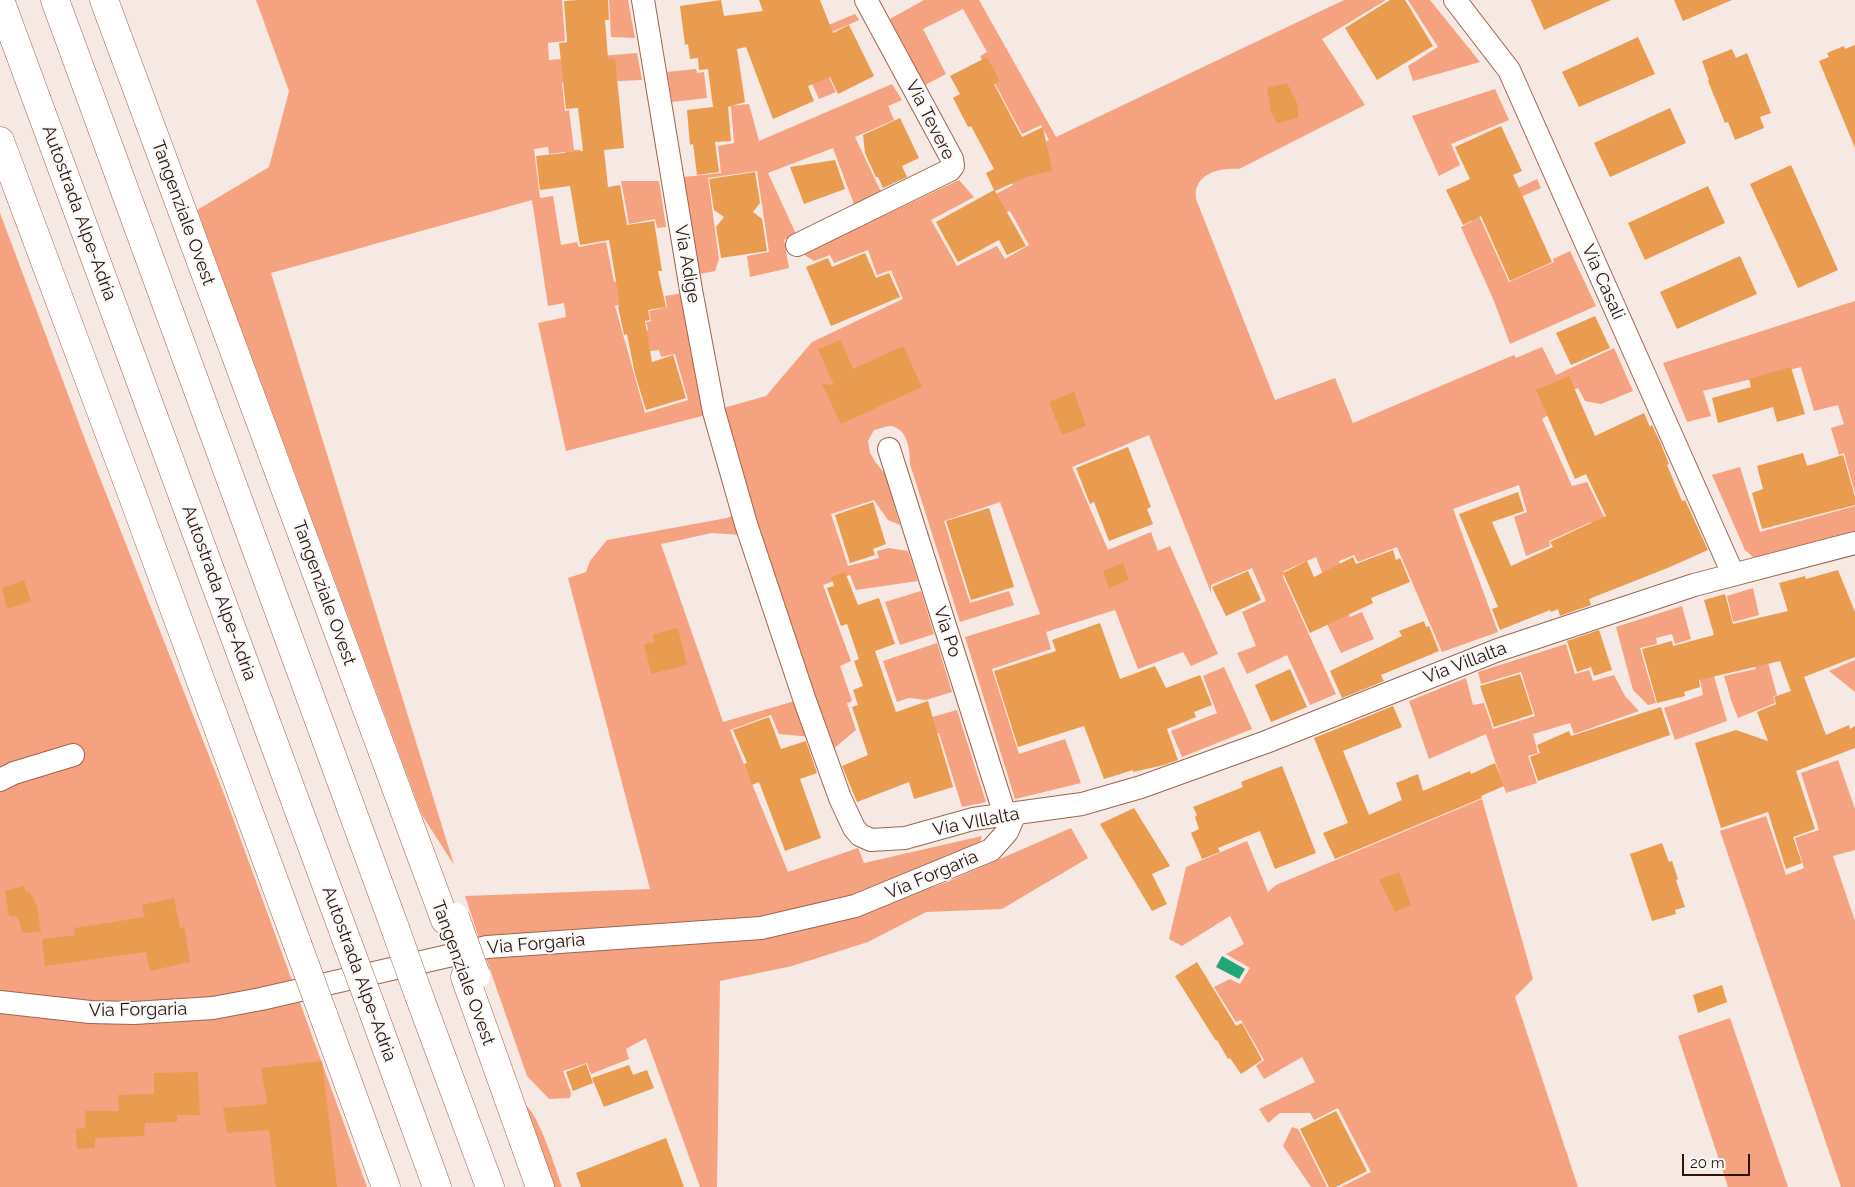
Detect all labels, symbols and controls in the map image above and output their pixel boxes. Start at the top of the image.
street label: Via Tevere [901,77,959,163]
street label: Autostrada Alpe-Adria [37,122,121,304]
street label: Tangenziale Ovest [147,138,219,288]
street label: Via Adige [669,223,705,305]
street label: Via Casali [1577,241,1629,323]
street label: Autostrada Alpe-Adria [177,502,261,684]
street label: Tangenziale Ovest [288,518,360,668]
street label: Via Po [929,604,965,660]
street label: Via Villalta [1421,637,1509,689]
street label: Via VIllalta [931,803,1021,841]
street label: Via Forgaria [883,846,981,904]
street label: Autostrada Alpe-Adria [317,883,401,1065]
street label: Tangenziale Ovest [427,898,499,1048]
street label: Via Forgaria [486,929,586,959]
street label: Via Forgaria [89,998,187,1022]
scale bar [1685,1144,1752,1176]
text: 20 m [1690,1154,1725,1172]

